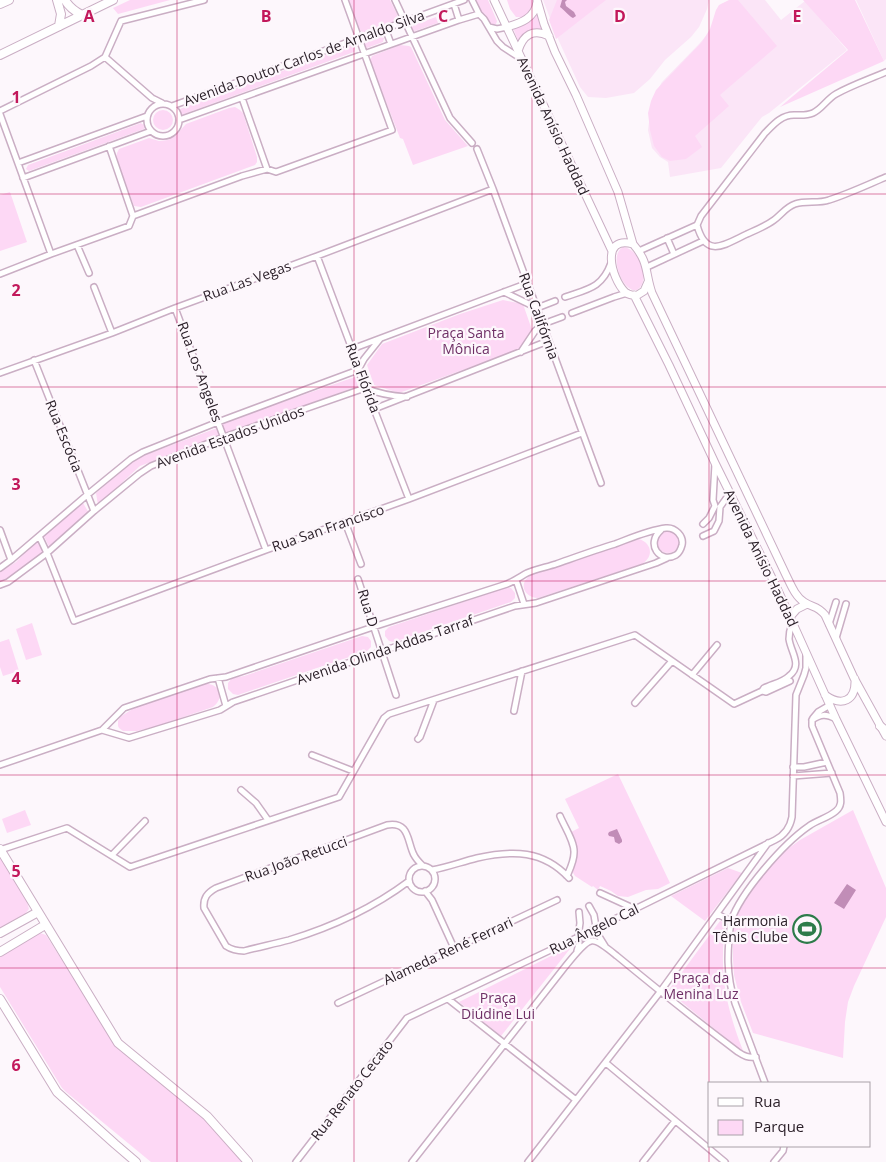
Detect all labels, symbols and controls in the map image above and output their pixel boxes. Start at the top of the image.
text: A [83,5,95,27]
street label: Avenida Doutor Carlos de Arnaldo Silva [181,5,427,110]
text: B [261,5,271,27]
text: C [438,5,448,27]
text: D [614,5,626,27]
text: E [793,5,802,27]
street label: Avenida Anísio Haddad [513,54,594,198]
text: 1 [11,86,21,108]
street label: Rua Las Vegas [200,256,294,305]
street label: Rua Califórnia [515,270,564,362]
text: 2 [11,279,21,301]
street label: Rua Los Angeles [173,319,228,425]
park label: Praça Santa Mônica [428,323,504,358]
street label: Rua Flórida [341,340,385,416]
street label: Rua Escócia [41,397,88,475]
street label: Avenida Estados Unidos [153,401,307,472]
text: 3 [11,473,21,495]
street label: Avenida Anísio Haddad [720,486,803,630]
street label: Rua San Francisco [269,499,387,556]
street label: Rua D [354,587,383,629]
street label: Avenida Olinda Addas Tarraf [294,610,477,689]
text: 4 [11,667,21,689]
street label: Rua João Retucci [242,831,350,886]
text: 5 [11,860,21,882]
street label: Rua Ângelo Cal [546,899,642,958]
place label: Harmonia Tênis Clube [713,911,788,946]
street label: Alameda René Ferrari [380,912,516,989]
sports icon: Harmonia Tênis Clube [792,914,822,944]
park label: Praça da Menina Luz [663,968,739,1003]
park label: Praça Diúdine Lui [461,988,535,1023]
street label: Rua Renato Cecato [306,1035,397,1144]
text: 6 [11,1054,21,1076]
legend [708,1082,871,1147]
text: Rua [754,1091,781,1111]
text: Parque [754,1116,804,1136]

